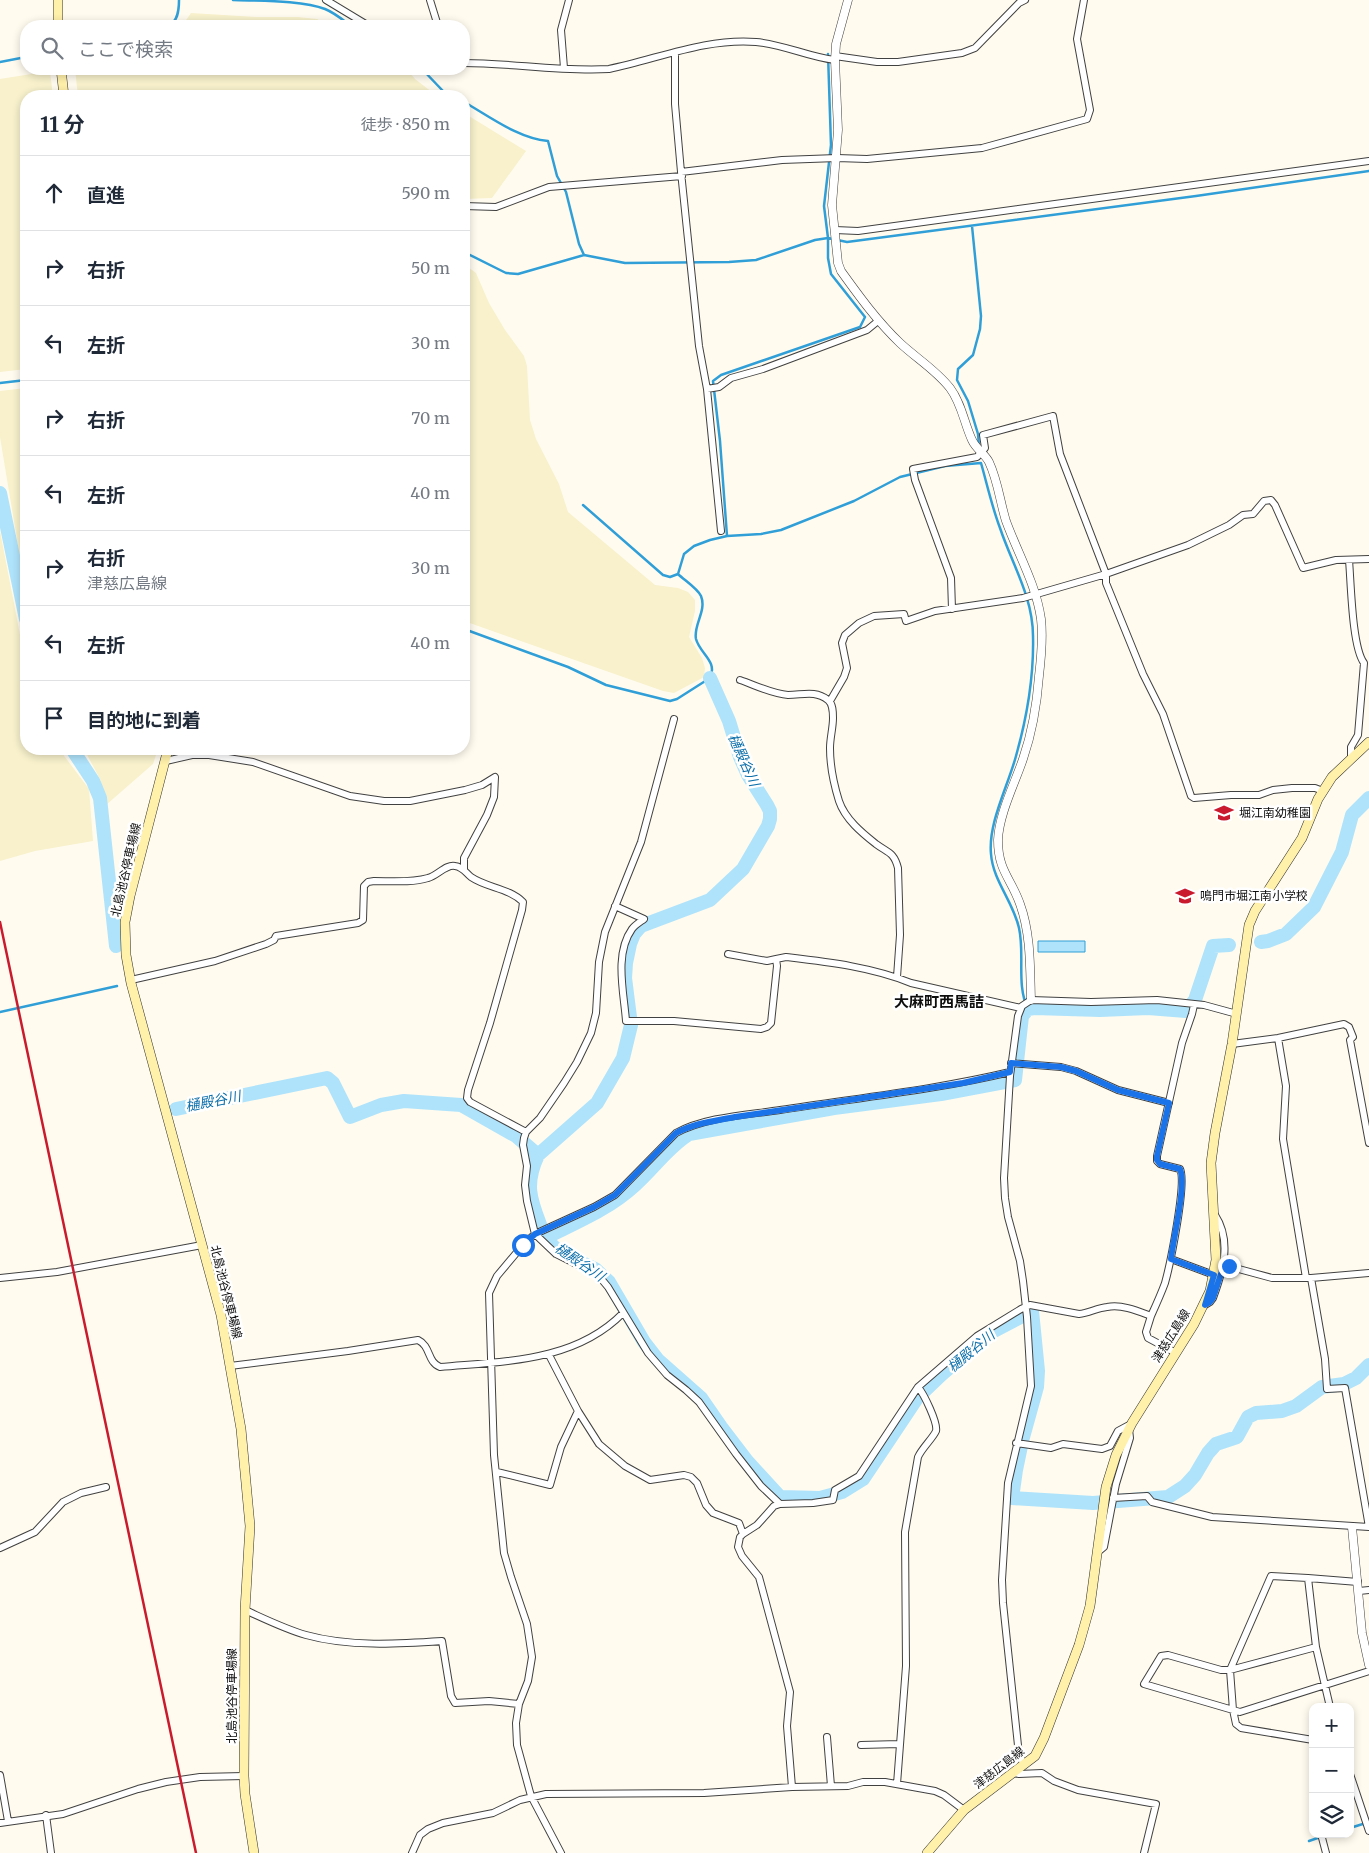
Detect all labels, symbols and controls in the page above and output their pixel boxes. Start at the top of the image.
search box [20,20,470,75]
icon: search [38,34,66,62]
text: ここで検索 [78,37,173,61]
text: 11 分 [40,111,85,138]
text: 徒歩 · 850 m [361,114,450,134]
icon: ahead [40,179,68,207]
text: 直進 [87,183,125,207]
text: 590 m [401,183,450,203]
icon: right [40,254,68,282]
text: 右折 [87,258,125,282]
text: 50 m [411,258,450,278]
icon: left [40,329,68,357]
text: 左折 [87,333,125,357]
text: 30 m [411,333,450,353]
icon: right [40,404,68,432]
text: 右折 [87,408,125,432]
text: 70 m [411,408,450,428]
icon: left [40,479,68,507]
text: 左折 [87,483,125,507]
text: 40 m [410,483,450,503]
text: 右折 [87,546,125,570]
icon: right [40,554,68,582]
text: 30 m [411,558,450,578]
text: 津慈広島線 [87,573,167,593]
icon: left [40,629,68,657]
text: 左折 [87,633,125,657]
text: 40 m [410,633,450,653]
icon: arrive [40,704,68,732]
text: 目的地に到着 [87,708,201,732]
water label: 樋殿谷川 [724,731,764,791]
school or university icon: 堀江南幼稚園 [1213,802,1235,824]
place label: 堀江南幼稚園 [1239,805,1311,820]
street label: 北島池谷停車場線 [107,821,144,918]
school or university icon: 鳴門市堀江南小学校 [1174,885,1196,907]
place label: 鳴門市堀江南小学校 [1200,888,1308,903]
district label: 大麻町西馬詰 [894,992,984,1011]
water label: 樋殿谷川 [184,1086,244,1115]
route start [512,1234,535,1257]
water label: 樋殿谷川 [552,1239,610,1286]
street label: 北島池谷停車場線 [208,1243,245,1340]
route end [1218,1255,1241,1278]
street label: 津慈広島線 [1148,1306,1193,1365]
water label: 樋殿谷川 [944,1325,1000,1376]
street label: 北島池谷停車場線 [224,1648,239,1744]
map controls [1309,1703,1354,1838]
button: + [1309,1703,1354,1748]
street label: 津慈広島線 [970,1743,1027,1792]
button: − [1309,1748,1354,1793]
button: layers [1309,1793,1354,1838]

